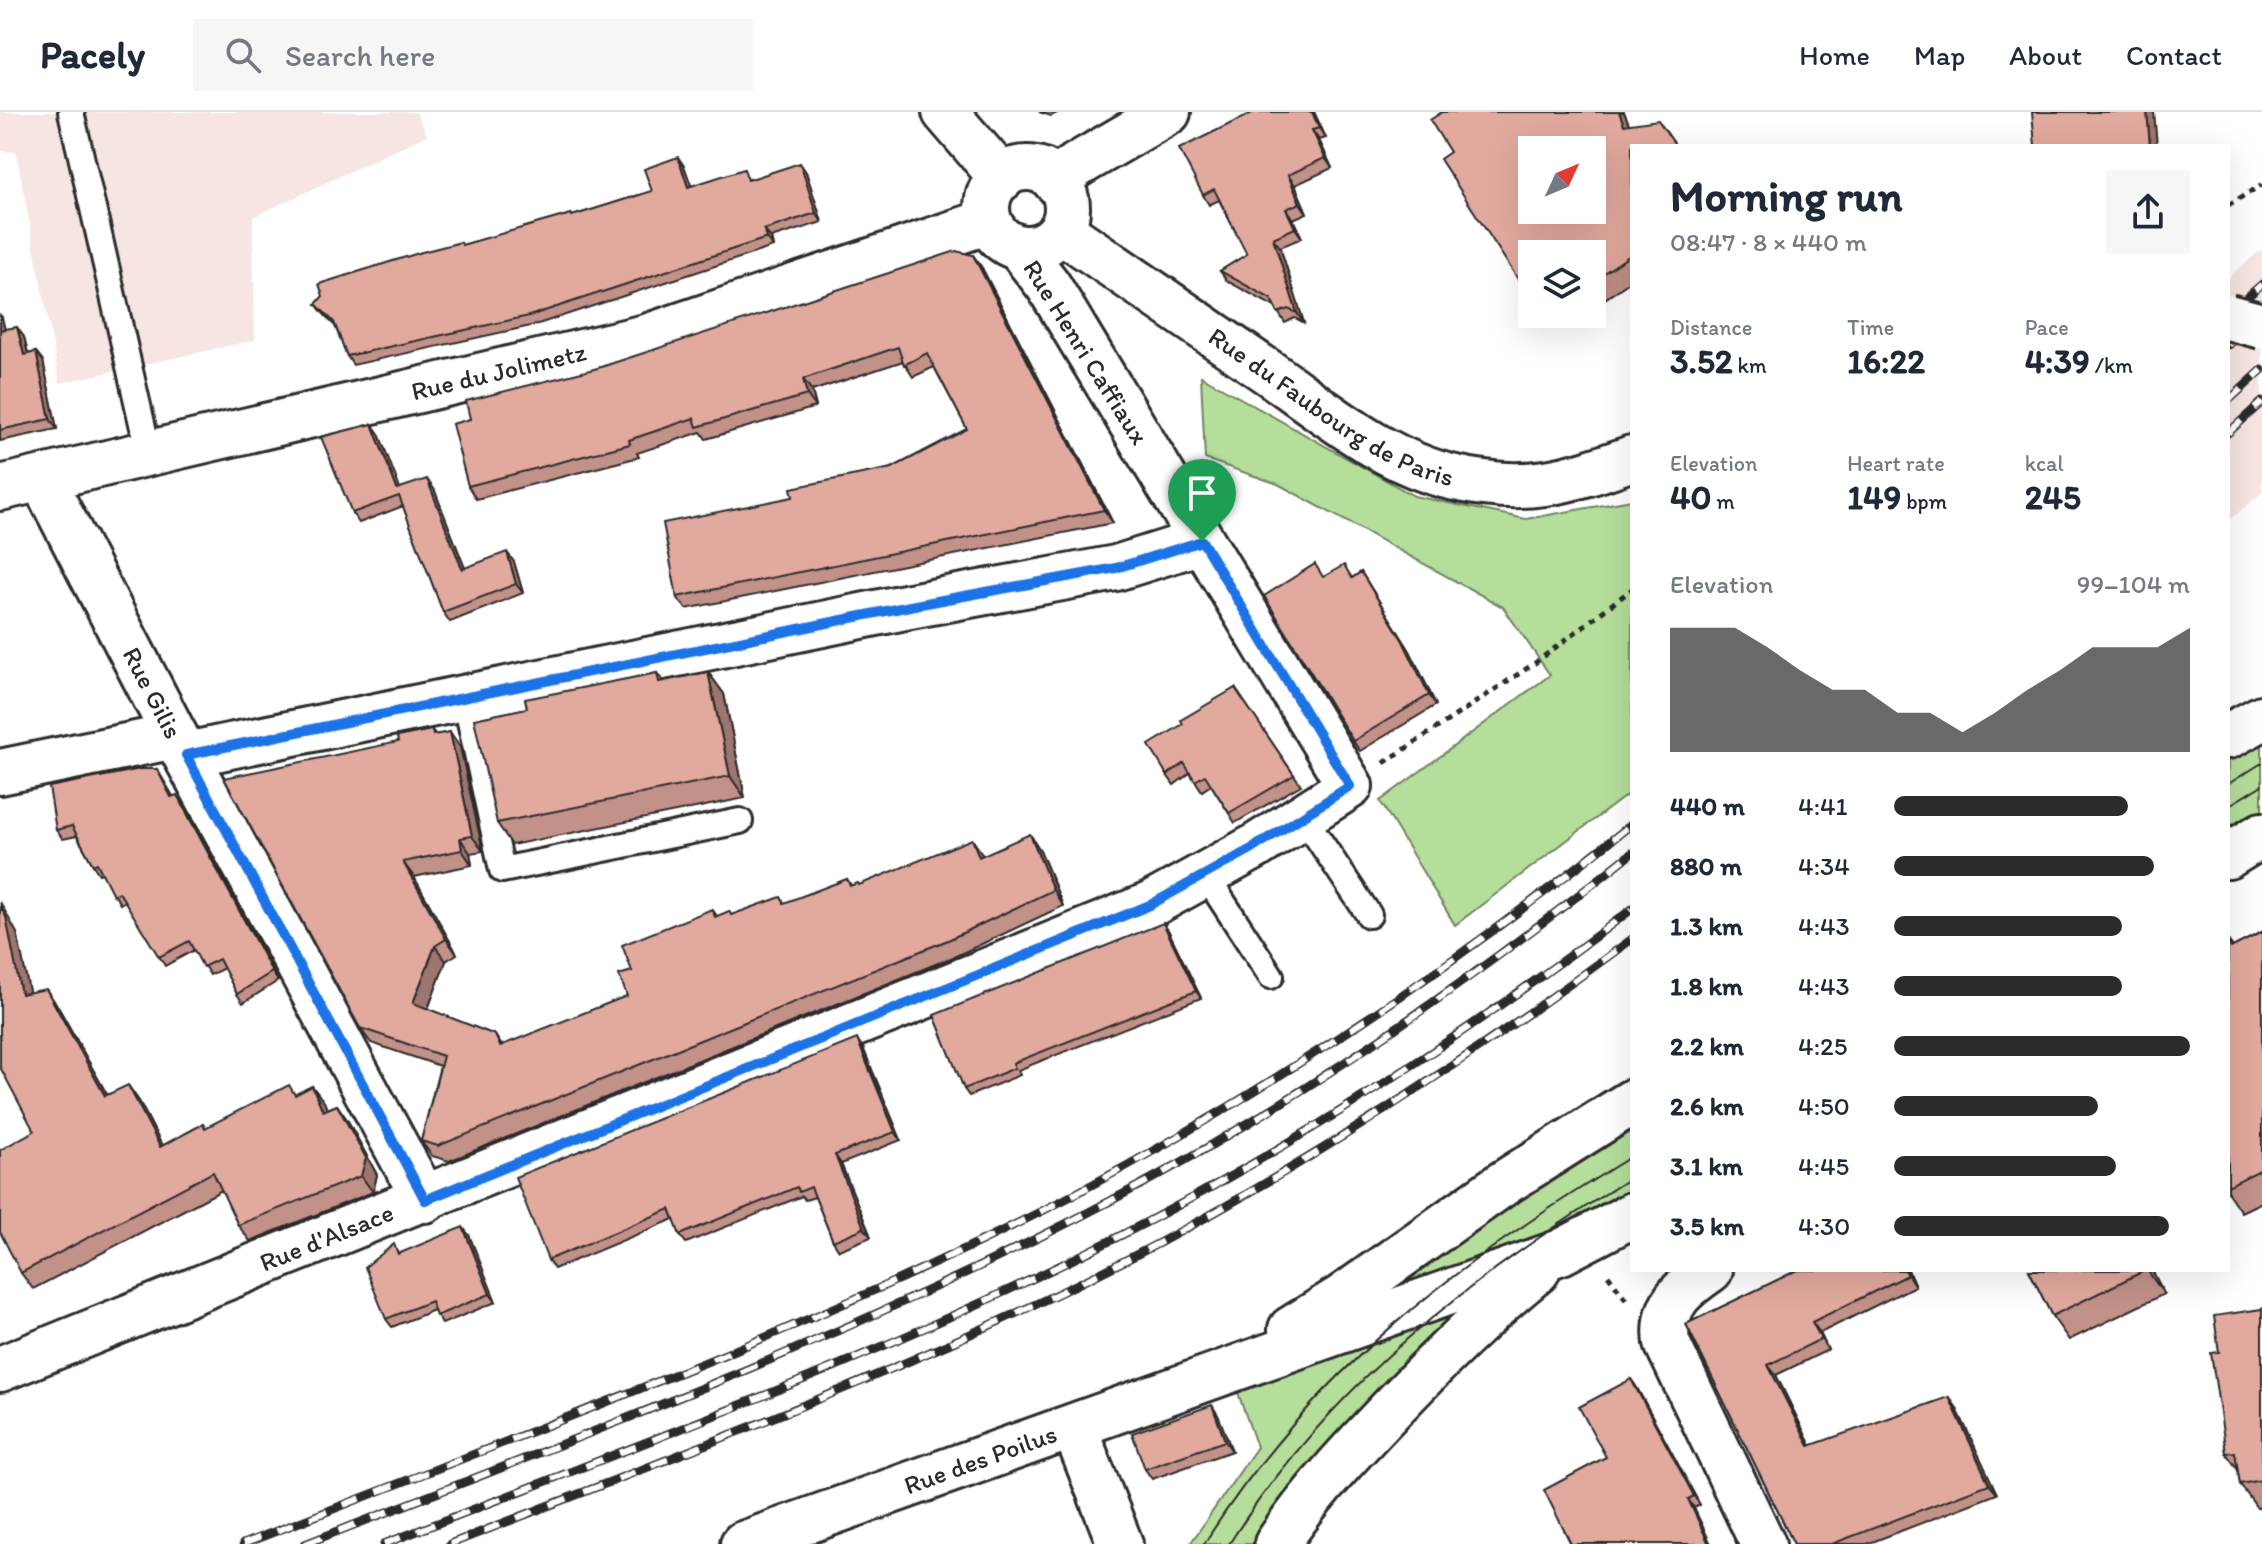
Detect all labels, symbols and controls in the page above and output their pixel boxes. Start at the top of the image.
search box [193,19,753,91]
text: Pacely [40,32,145,78]
icon: search [221,33,265,77]
text: Search here [285,37,435,74]
text: Home [1799,38,1870,72]
text: Map [1914,38,1965,72]
text: About [2009,38,2082,72]
text: Contact [2126,38,2222,72]
north arrow [1518,136,1606,224]
map controls [1518,136,1606,328]
text: Morning run [1670,169,1903,222]
button: share [2106,170,2190,254]
text: 08:47 · 8 × 440 m [1670,226,1867,258]
button: layers [1518,240,1606,328]
street label: Rue Henri Caffiaux [1016,254,1156,450]
text: Distance [1670,314,1752,341]
text: Time [1847,314,1894,341]
text: Pace [2025,314,2069,341]
street label: Rue du Faubourg de Paris [1202,320,1457,493]
street label: Rue du Jolimetz [408,336,589,407]
text: 3.52 [1670,341,1733,382]
text: 16:22 [1847,341,1925,382]
text: 4:39 [2025,341,2090,382]
text: km [1733,352,1767,379]
text: /km [2090,352,2133,379]
text: Elevation [1670,450,1757,477]
text: Heart rate [1847,450,1945,477]
text: kcal [2025,450,2064,477]
pin [1168,459,1236,541]
icon: arrive [1180,471,1224,515]
text: 40 [1670,477,1711,518]
text: 149 [1847,477,1901,518]
text: 245 [2025,477,2081,518]
text: m [1711,488,1735,515]
text: bpm [1901,488,1947,515]
text: Elevation [1670,568,1773,600]
text: 99–104 m [2077,568,2190,600]
street label: Rue Gilis [116,642,189,744]
text: 440 m [1670,790,1745,822]
text: 4:41 [1798,790,1848,822]
text: 880 m [1670,850,1742,882]
text: 4:34 [1798,850,1850,882]
text: 1.3 km [1670,910,1743,942]
text: 4:43 [1798,910,1850,942]
text: 1.8 km [1670,970,1743,1002]
text: 4:43 [1798,970,1850,1002]
text: 2.2 km [1670,1030,1744,1062]
text: 4:25 [1798,1030,1847,1062]
text: 2.6 km [1670,1090,1744,1122]
text: 4:50 [1798,1090,1850,1122]
text: 3.1 km [1670,1150,1743,1182]
text: 4:45 [1798,1150,1849,1182]
street label: Rue d'Alsace [255,1196,398,1279]
text: 3.5 km [1670,1210,1744,1242]
text: 4:30 [1798,1210,1850,1242]
street label: Rue des Poilus [900,1417,1061,1501]

